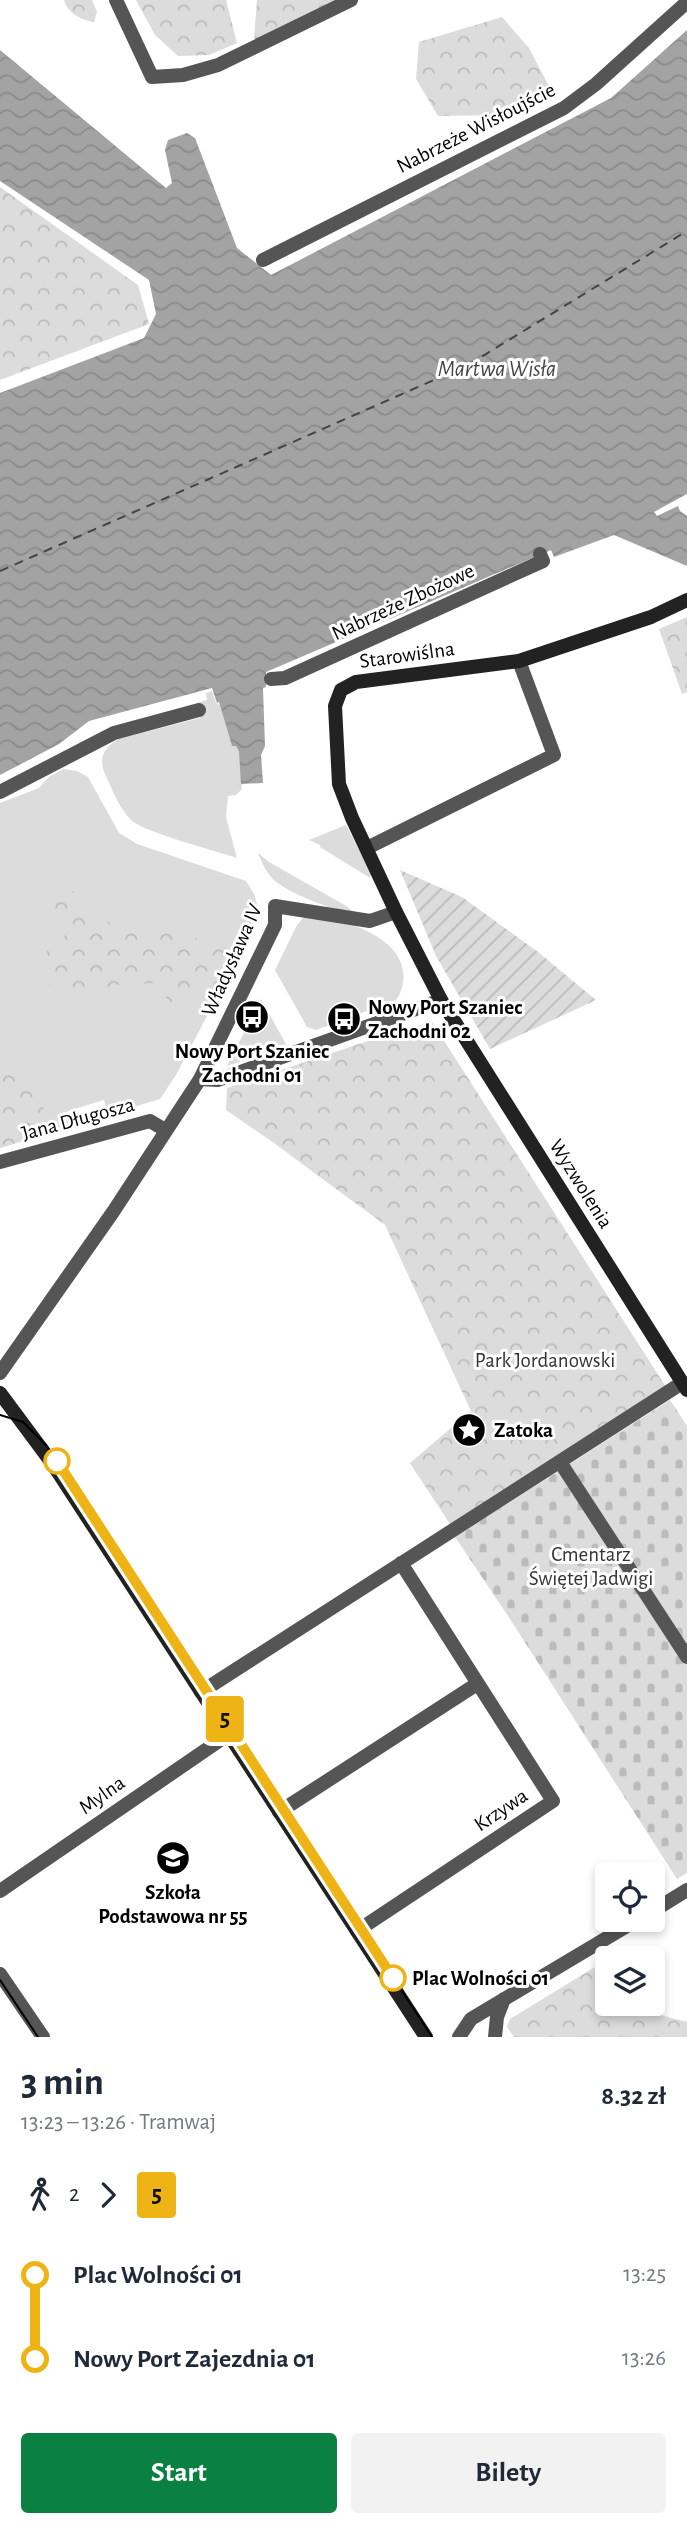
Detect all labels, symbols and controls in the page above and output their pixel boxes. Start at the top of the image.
street label: Nabrzeże Wisłoujście [393,79,559,177]
water label: Martwa Wisła [438,358,556,381]
street label: Nabrzeże Zbożowe [329,560,477,644]
street label: Starowiślna [358,638,456,672]
street label: Władysława IV [198,901,266,1019]
place label: Nowy Port Szaniec Zachodni 02 [368,997,522,1042]
bus stop icon: Nowy Port Szaniec Zachodni 01 [233,998,271,1036]
bus stop icon: Nowy Port Szaniec Zachodni 02 [325,1000,363,1038]
place label: Nowy Port Szaniec Zachodni 01 [175,1041,329,1086]
street label: Jana Długosza [19,1094,137,1144]
street label: Wyzwolenia [545,1136,617,1232]
park label: Park Jordanowski [475,1350,615,1371]
place icon: Zatoka [450,1411,488,1449]
place label: Zatoka [494,1420,553,1441]
unlabelled marker [44,1448,70,1474]
park label: Cmentarz Świętej Jadwigi [529,1544,653,1589]
line badge: 5 [202,1696,248,1742]
text: 5 [220,1707,230,1731]
street label: Mylna [75,1772,129,1818]
street label: Krzywa [471,1785,532,1835]
school or university icon: Szkoła Podstawowa nr 55 [154,1839,192,1877]
map controls [595,1862,665,2016]
button: locate [595,1862,665,1932]
place label: Szkoła Podstawowa nr 55 [98,1882,248,1927]
button: layers [595,1946,665,2016]
marker: Plac Wolności 01 [380,1965,406,1991]
place label: Plac Wolności 01 [412,1968,549,1989]
text: 3 min [21,2064,104,2102]
text: 8.32 zł [601,2083,666,2109]
text: 13:23 – 13:26 · Tramwaj [21,2111,216,2134]
icon: walk [21,2176,59,2214]
icon: forward [89,2176,127,2214]
text: 2 [69,2183,79,2206]
text: 5 [151,2183,162,2207]
text: Plac Wolności 01 [73,2262,243,2288]
text: 13:25 [623,2263,666,2286]
text: Nowy Port Zajezdnia 01 [73,2346,316,2372]
text: 13:26 [622,2347,666,2370]
button: Start [21,2433,337,2513]
button: Bilety [351,2433,666,2513]

